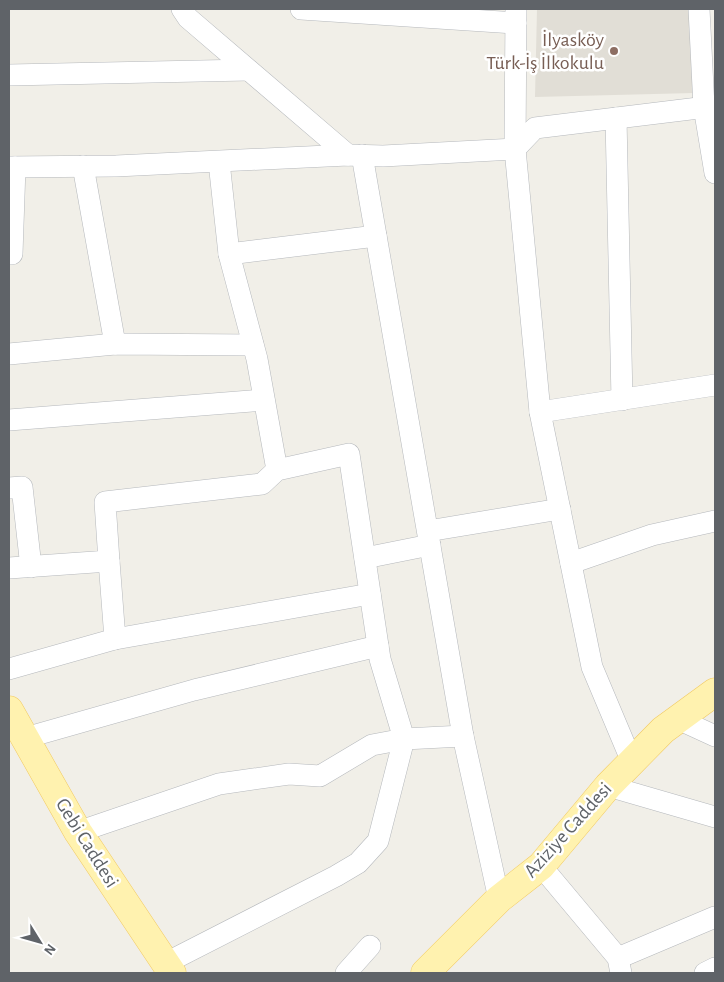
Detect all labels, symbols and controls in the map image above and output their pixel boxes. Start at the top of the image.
place label: İlyasköy Türk-İş İlkokulu [486,30,604,73]
marker: İlyasköy Türk-İş İlkokulu [608,45,620,57]
street label: Aziziye Caddesi [520,779,616,881]
street label: Gebi Caddesi [52,795,122,891]
north arrow [15,917,65,967]
text: N [41,941,58,957]

